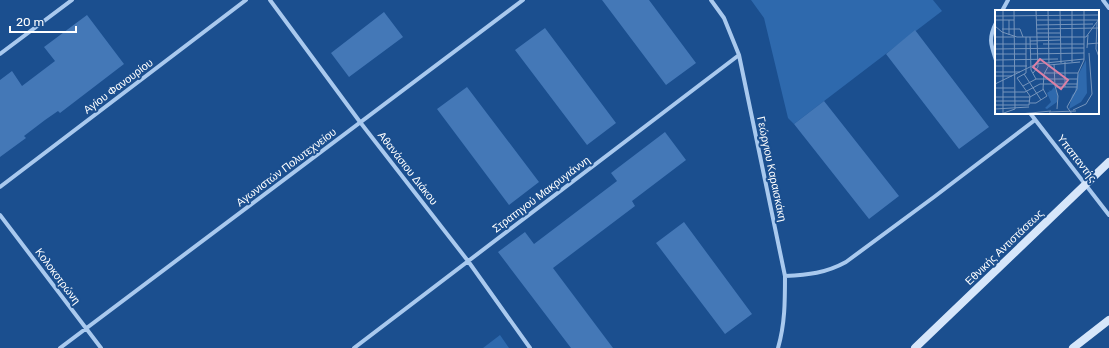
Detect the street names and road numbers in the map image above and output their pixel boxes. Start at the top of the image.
street label: Αγίου Φανουρίου [81,56,156,117]
street label: Γεώργιου Καραισκάκη [754,115,789,223]
street label: Αγωνιστών Πολυτεχνείου [234,125,339,209]
street label: Αθανάσιου Διάκου [375,129,440,208]
street label: Υπαπαντής [1054,132,1099,184]
street label: Στρατηγού Μακρυγιάννη [490,153,593,235]
street label: Εθνικής Αντιστάσεως [963,207,1046,288]
street label: Κολοκοτρώνη [32,246,83,307]

